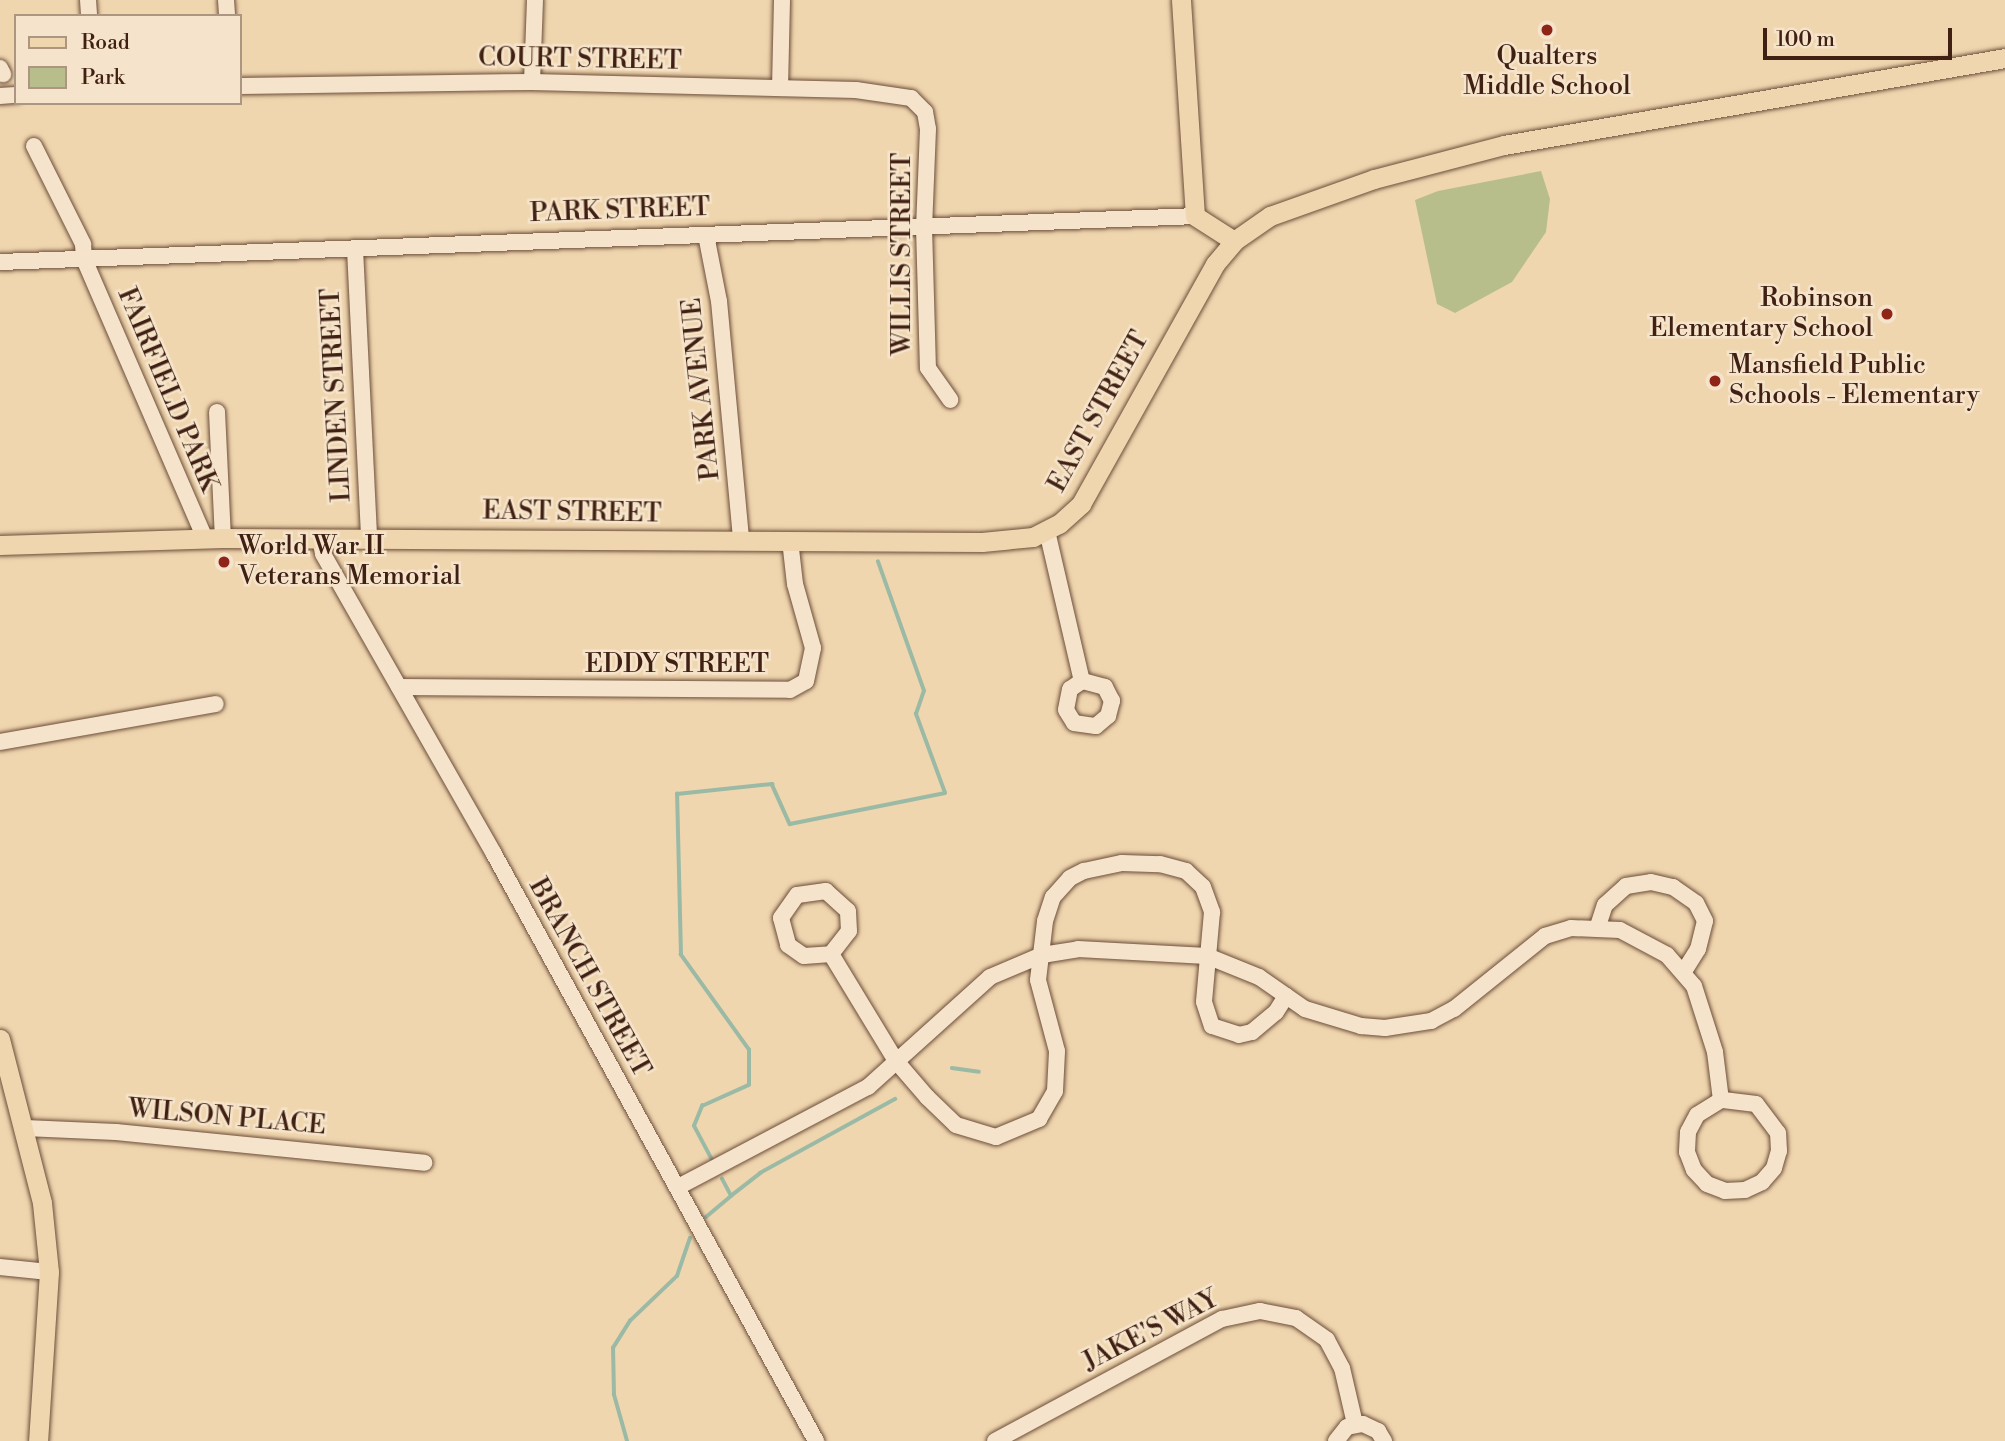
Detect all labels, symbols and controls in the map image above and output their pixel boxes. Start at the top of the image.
legend [14,14,242,105]
scale bar [1767,14,1956,58]
marker: Qualters Middle School [1539,22,1555,38]
text: 100 m [1776,27,1835,53]
text: Road [81,30,130,56]
place label: Qualters Middle School [1463,41,1631,102]
street label: COURT STREET [478,43,682,77]
text: Park [81,65,125,91]
street label: WILLIS STREET [887,153,919,355]
street label: PARK STREET [529,192,711,230]
street label: FAIRFIELD PARK [110,283,224,497]
place label: Robinson Elementary School [1650,283,1873,344]
street label: LINDEN STREET [316,287,358,503]
street label: PARK AVENUE [677,296,727,482]
marker: Robinson Elementary School [1879,306,1895,322]
street label: EAST STREET [1042,326,1156,498]
place label: Mansfield Public Schools - Elementary [1729,350,1979,412]
marker: Mansfield Public Schools - Elementary [1707,373,1723,389]
street label: EAST STREET [482,496,662,530]
place label: World War II Veterans Memorial [238,531,461,592]
marker: World War II Veterans Memorial [216,554,232,570]
street label: EDDY STREET [585,649,769,681]
street label: BRANCH STREET [522,873,656,1083]
street label: WILSON PLACE [127,1094,327,1142]
street label: JAKE'S WAY [1078,1284,1224,1378]

